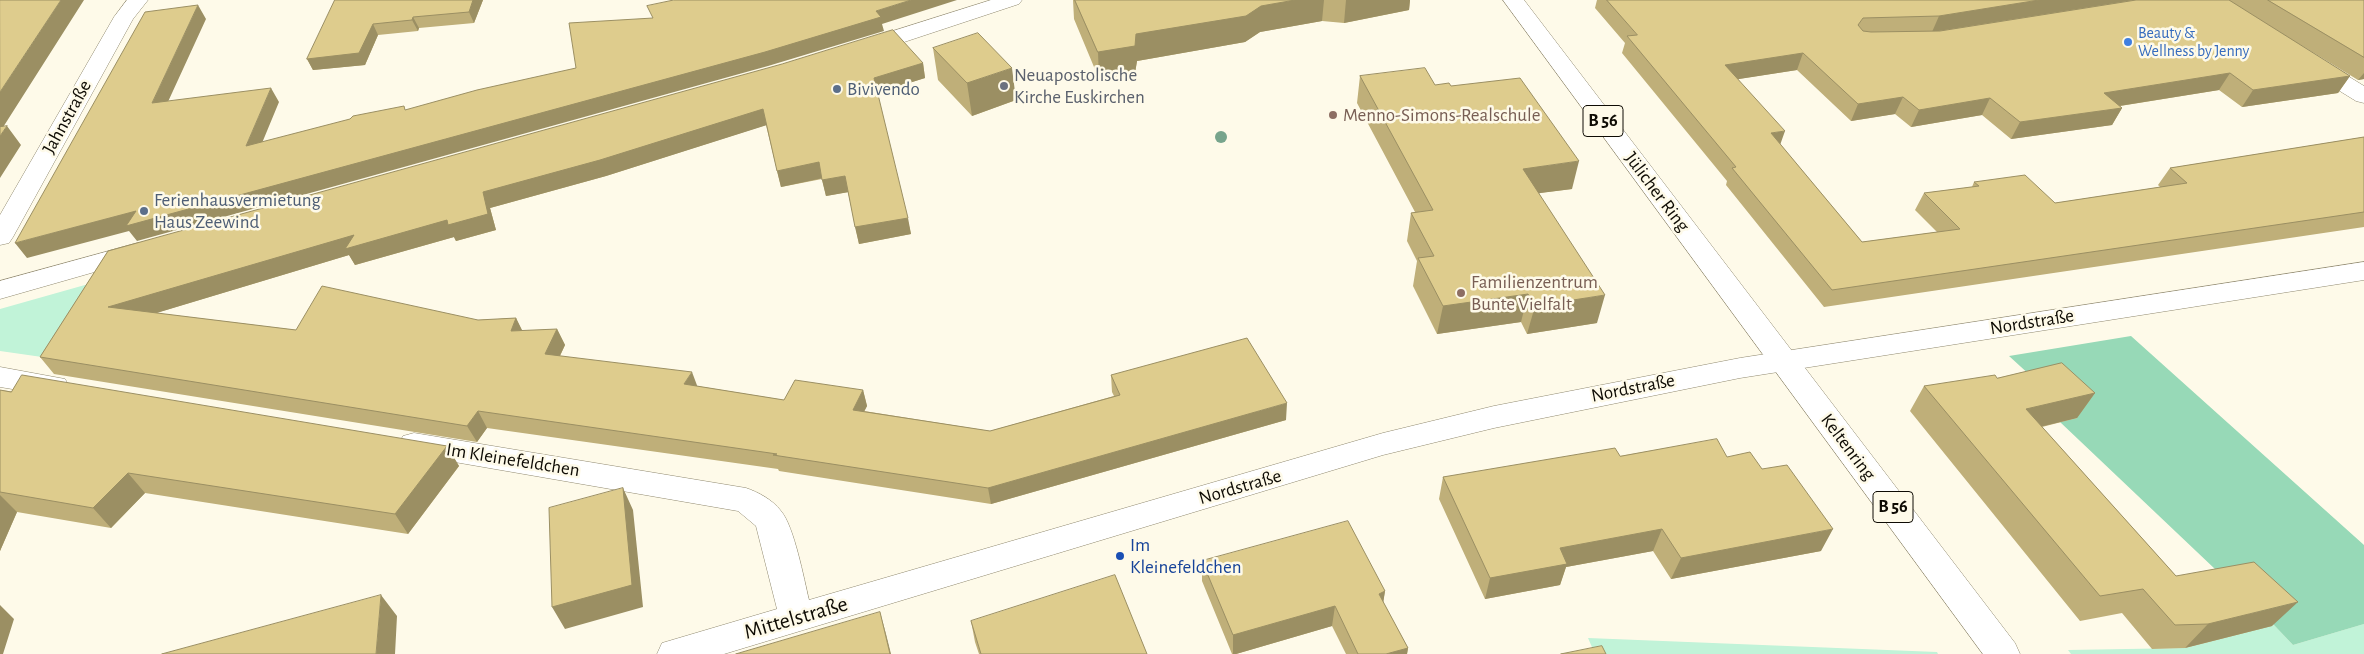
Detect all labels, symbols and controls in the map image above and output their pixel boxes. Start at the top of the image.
place label: Beauty & Wellness by Jenny [2138,23,2249,61]
marker: Beauty & Wellness by Jenny [2122,36,2134,48]
place label: Neuapostolische Kirche Euskirchen [1014,64,1145,108]
street label: Jahnstraße [37,76,97,158]
place label: Bivivendo [847,78,920,100]
marker: Neuapostolische Kirche Euskirchen [998,80,1010,92]
marker: Bivivendo [831,83,843,95]
place label: Menno-Simons-Realschule [1343,104,1540,126]
road number: B 56 [1583,105,1623,136]
marker: Menno-Simons-Realschule [1327,109,1339,121]
street label: Jülicher Ring [1620,148,1694,236]
place label: Ferienhausvermietung Haus Zeewind [154,189,321,233]
marker: Ferienhausvermietung Haus Zeewind [138,205,150,217]
place label: Familienzentrum Bunte Vielfalt [1471,271,1598,315]
marker: Familienzentrum Bunte Vielfalt [1455,287,1467,299]
street label: Nordstraße [1988,304,2076,340]
street label: Nordstraße [1589,369,1677,407]
street label: Keltenring [1816,409,1880,485]
street label: Im Kleinefeldchen [445,438,581,482]
street label: Nordstraße [1196,464,1284,510]
road number: B 56 [1873,492,1913,522]
place label: Im Kleinefeldchen [1130,534,1241,578]
marker: Im Kleinefeldchen [1114,550,1126,562]
street label: Mittelstraße [741,591,851,645]

